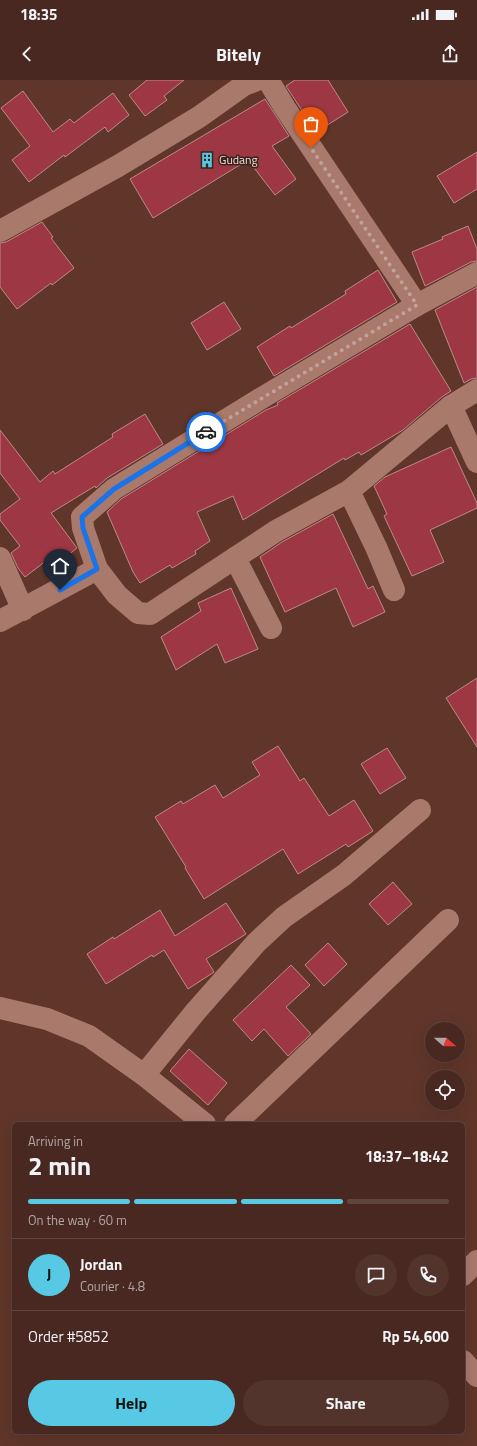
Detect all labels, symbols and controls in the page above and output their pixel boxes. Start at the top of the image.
text: 18:35 [20,3,57,26]
text: Bitely [216,41,261,68]
icon: back [16,43,38,65]
icon: share [439,43,461,65]
pin [294,107,328,148]
icon: bag [300,113,322,135]
place label: Gudang [219,150,258,169]
building icon: Gudang [198,151,216,169]
courier [186,412,226,452]
icon: car [195,421,217,443]
pin [43,549,77,590]
icon: home [49,555,71,577]
north arrow [425,1022,465,1062]
map controls [425,1022,465,1110]
button: locate [425,1070,465,1110]
text: Arriving in [28,1131,83,1151]
text: 18:37–18:42 [365,1145,449,1168]
text: 2 min [28,1146,91,1185]
text: On the way · 60 m [28,1210,127,1230]
text: Jordan [80,1253,122,1276]
button: chat [355,1254,397,1296]
button: phone [407,1254,449,1296]
text: J [47,1263,51,1286]
text: Courier · 4.8 [80,1276,145,1296]
text: Order #5852 [28,1325,109,1348]
text: Rp 54,600 [382,1325,449,1348]
button: Help [28,1380,235,1426]
button: Share [243,1380,449,1426]

